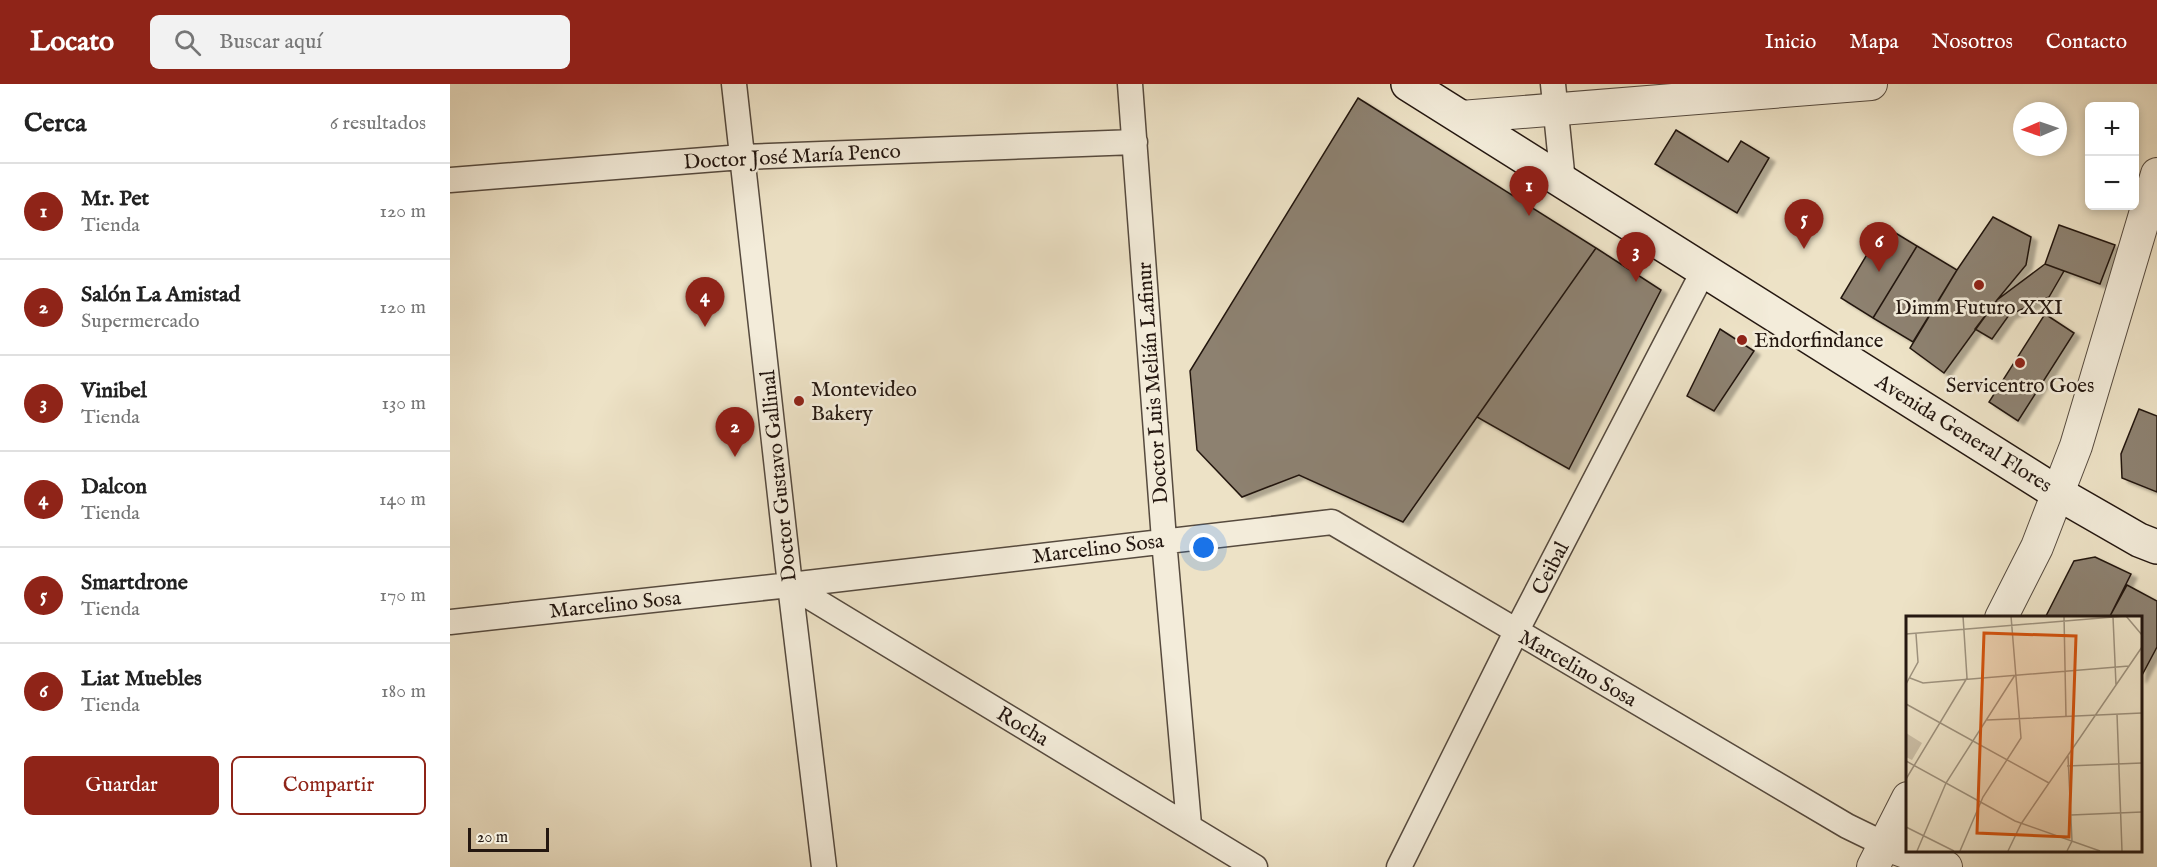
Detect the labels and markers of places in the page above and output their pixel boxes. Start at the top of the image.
pin: 1 [1510,166,1548,216]
pin: 5 [1784,200,1824,249]
pin: 6 [1860,222,1898,272]
pin: 3 [1616,232,1656,282]
pin: 4 [686,278,724,327]
marker: Dimm Futuro XXI [1972,278,1986,292]
place label: Dimm Futuro XXI [1895,295,2063,322]
place label: Endorfindance [1754,328,1884,355]
marker: Endorfindance [1735,333,1749,347]
marker: Servicentro Goes [2013,356,2027,370]
place label: Servicentro Goes [1946,373,2094,400]
place label: Montevideo Bakery [811,377,917,428]
marker: Montevideo Bakery [792,394,806,408]
pin: 2 [716,408,754,457]

